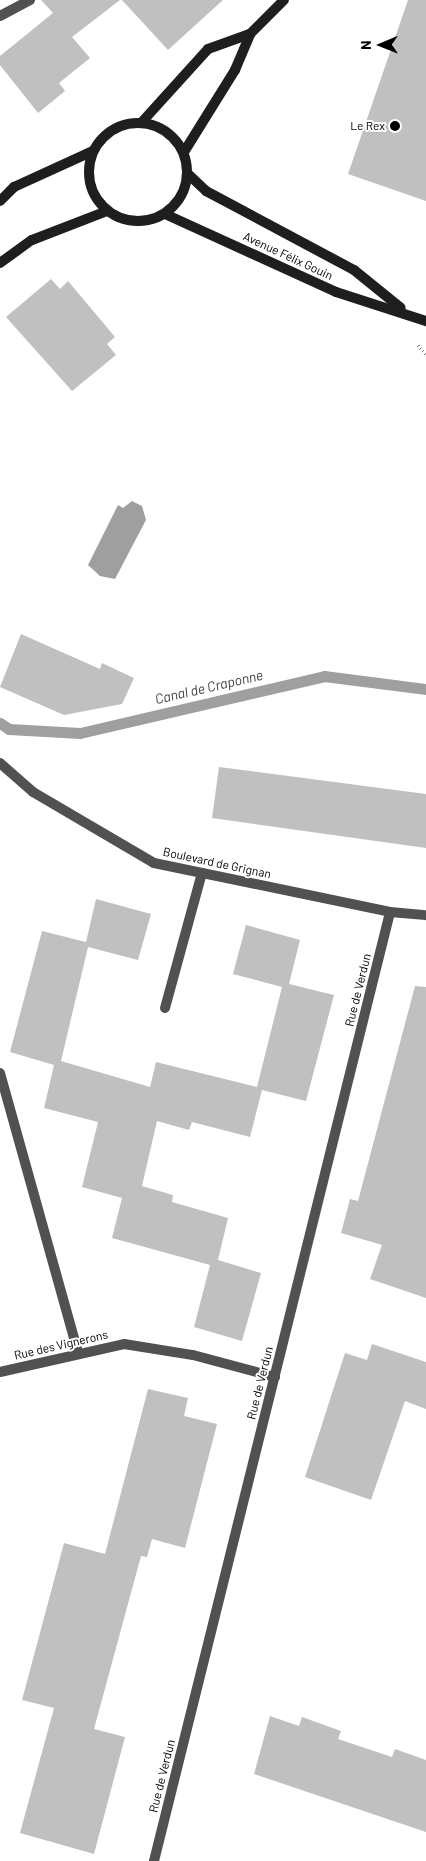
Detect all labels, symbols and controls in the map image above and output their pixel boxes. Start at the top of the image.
north arrow [356,20,406,70]
text: N [357,40,374,50]
place label: Le Rex [350,119,385,133]
marker: Le Rex [389,120,401,132]
street label: Avenue Félix Gouin [241,229,335,283]
water label: Canal de Craponne [153,666,265,708]
street label: Boulevard de Grignan [162,845,272,881]
street label: Rue de Verdun [342,952,374,1028]
street label: Rue des Vignerons [13,1327,109,1363]
street label: Rue de Verdun [244,1345,276,1421]
street label: Rue de Verdun [146,1738,178,1814]

